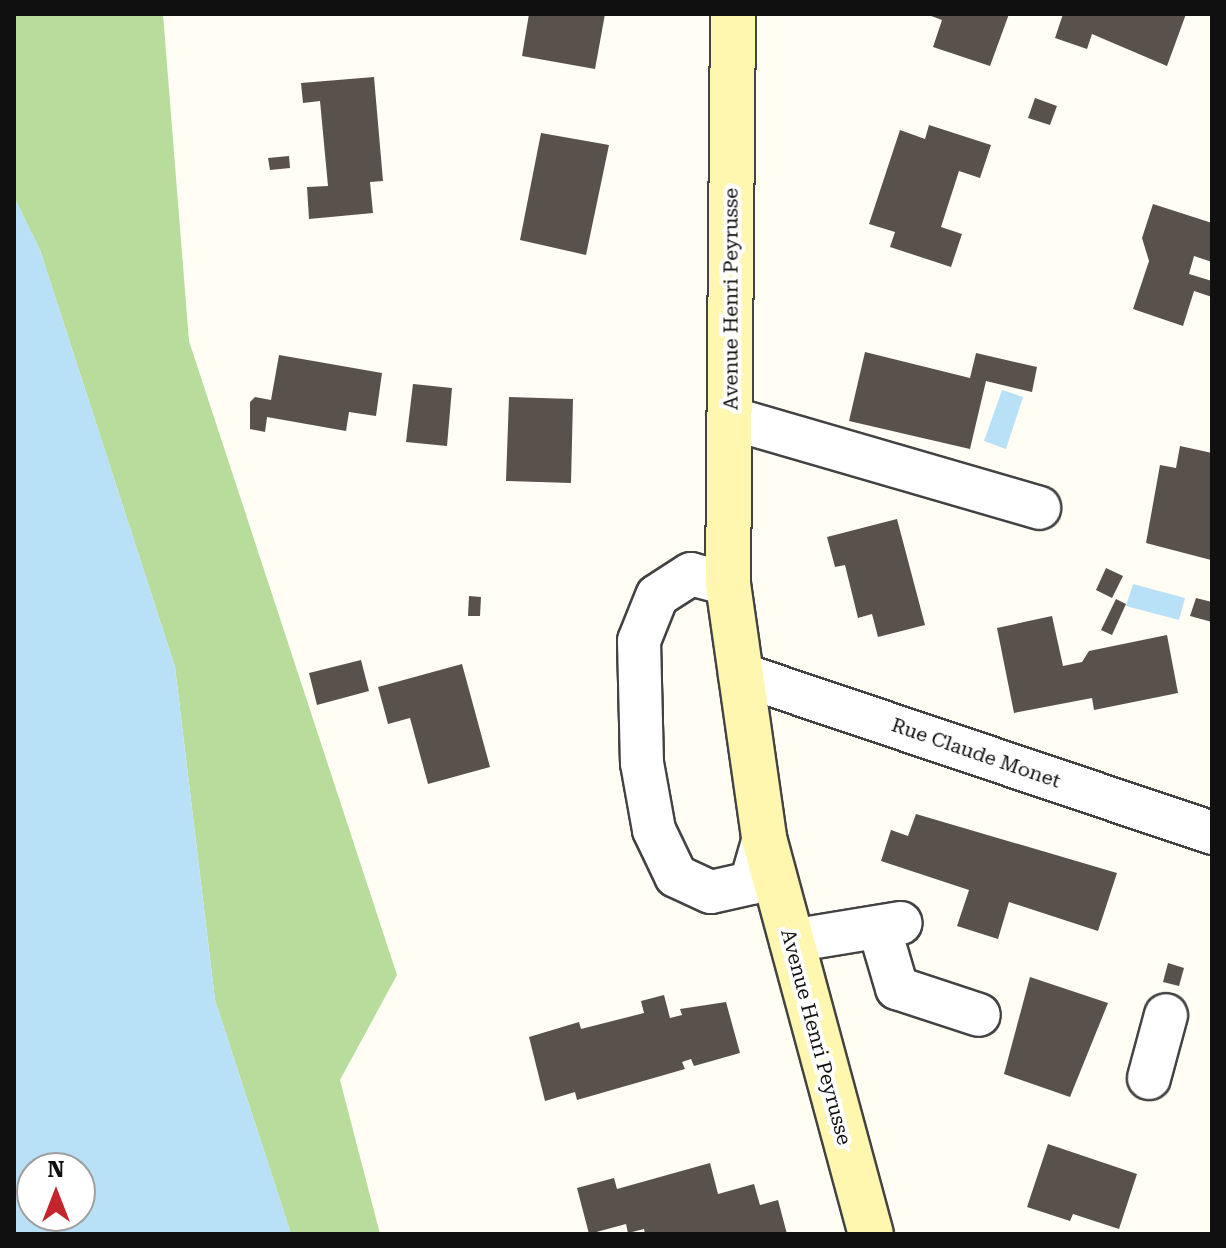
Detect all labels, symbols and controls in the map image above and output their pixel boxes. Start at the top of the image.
street label: Avenue Henri Peyrusse [719,188,743,410]
street label: Rue Claude Monet [888,713,1064,793]
street label: Avenue Henri Peyrusse [776,927,856,1147]
north arrow [16,1152,96,1232]
text: N [48,1157,64,1182]

